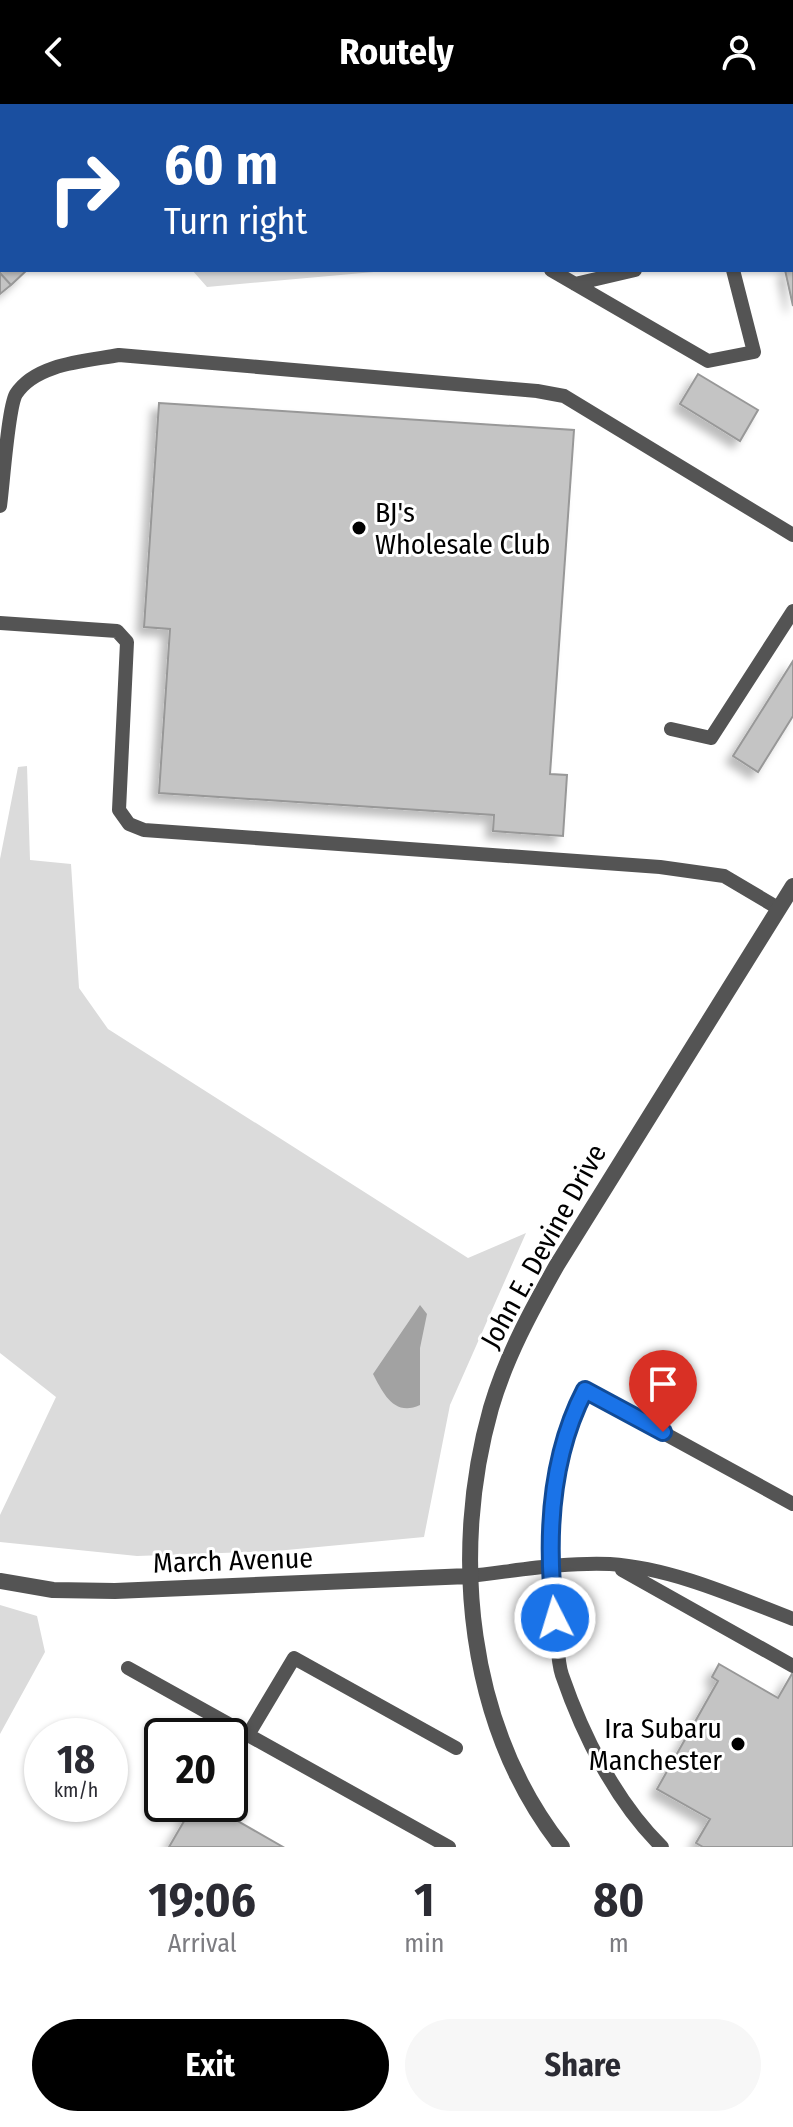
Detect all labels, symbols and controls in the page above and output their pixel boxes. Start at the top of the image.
icon: back [32,30,76,74]
text: Routely [339,30,454,74]
icon: person [717,30,761,74]
text: 60 m [164,132,278,199]
icon: right [32,136,136,240]
text: Turn right [164,200,307,244]
place label: BJ's Wholesale Club [375,496,550,561]
marker: BJ's Wholesale Club [350,519,368,537]
street label: John E. Devine Drive [474,1139,613,1354]
pin [629,1350,697,1432]
icon: arrive [641,1362,685,1406]
street label: March Avenue [152,1541,314,1580]
position arrow [513,1576,597,1660]
place label: Ira Subaru Manchester [589,1712,722,1777]
speed limit sign: 20 [144,1718,248,1822]
marker: Ira Subaru Manchester [729,1735,747,1753]
text: 18 [57,1736,95,1784]
text: km/h [54,1778,98,1802]
text: 19:06 [148,1871,256,1929]
text: 1 [414,1871,435,1929]
text: 80 [593,1871,645,1929]
text: Arrival [168,1928,237,1959]
text: min [404,1928,445,1959]
text: m [609,1928,629,1959]
button: Exit [32,2019,389,2111]
button: Share [405,2019,761,2111]

